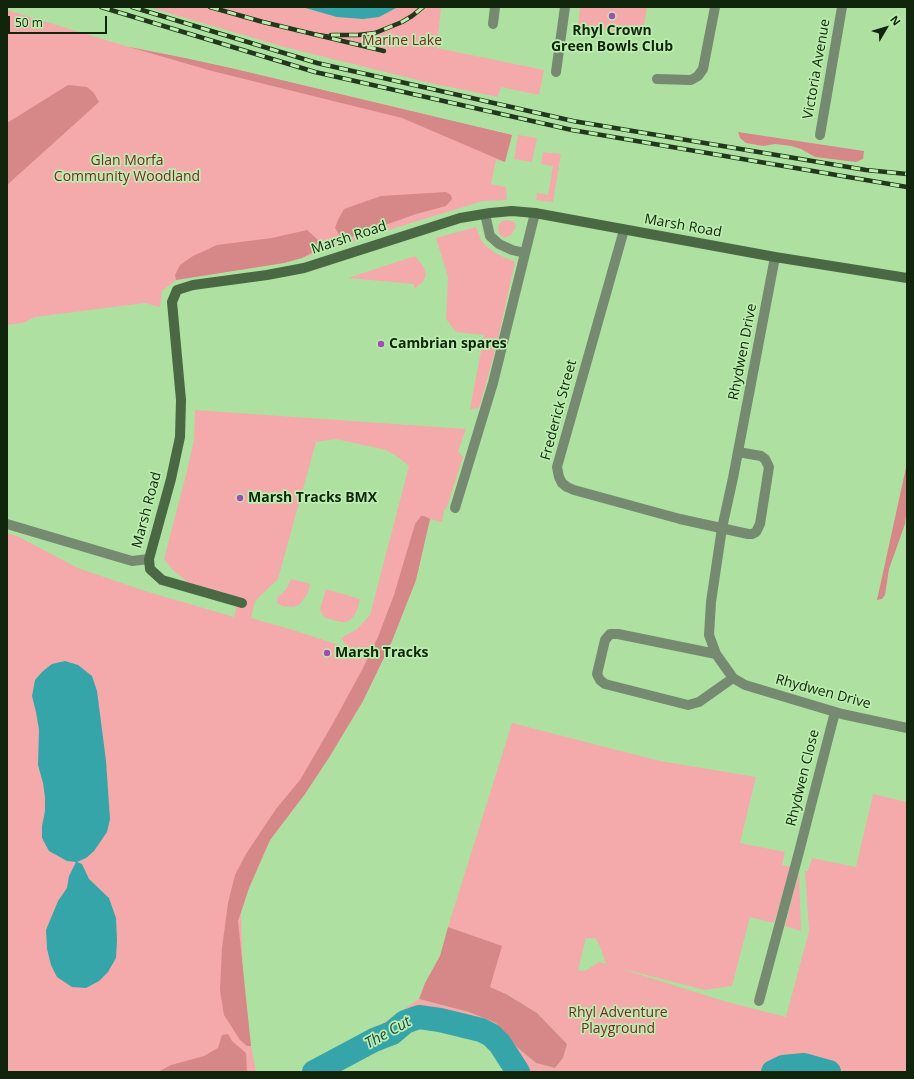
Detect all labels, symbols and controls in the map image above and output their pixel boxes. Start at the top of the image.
scale bar [10,8,109,34]
north arrow [866,8,906,48]
marker: Rhyl Crown Green Bowls Club [607,11,617,21]
text: N [887,12,905,28]
text: 50 m [15,14,43,31]
street label: Victoria Avenue [800,18,834,120]
place label: Rhyl Crown Green Bowls Club [551,23,673,56]
park label: Marine Lake [362,33,442,49]
park label: Glan Morfa Community Woodland [54,153,200,186]
street label: Marsh Road [643,211,723,241]
street label: Marsh Road [309,218,389,258]
street label: Rhydwen Drive [725,302,761,402]
place label: Cambrian spares [389,336,507,352]
marker: Cambrian spares [376,339,386,349]
street label: Frederick Street [538,358,580,462]
street label: Marsh Road [129,470,165,550]
place label: Marsh Tracks BMX [248,490,377,506]
marker: Marsh Tracks BMX [235,493,245,503]
place label: Marsh Tracks [335,645,429,661]
marker: Marsh Tracks [322,648,332,658]
street label: Rhydwen Drive [773,671,873,713]
street label: Rhydwen Close [783,728,823,828]
park label: Rhyl Adventure Playground [568,1005,668,1038]
water label: The Cut [362,1013,414,1053]

